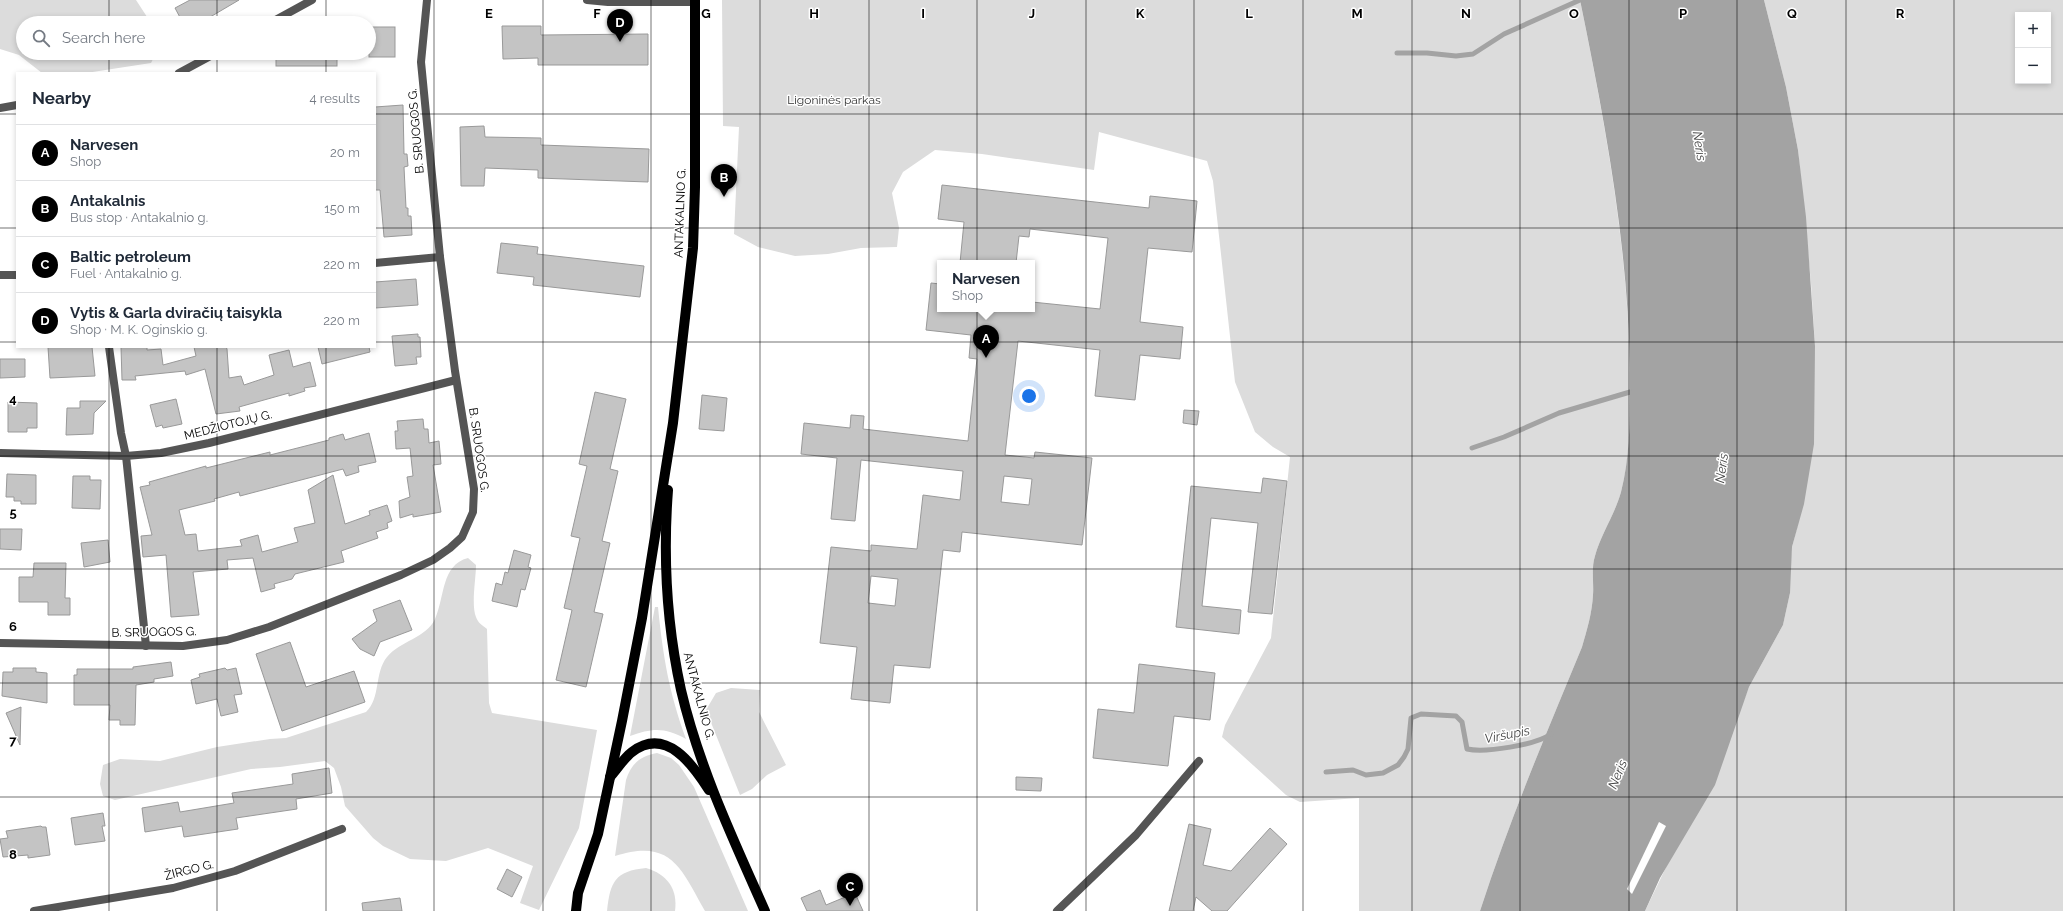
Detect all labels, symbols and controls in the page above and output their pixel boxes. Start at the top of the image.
text: E [485,6,493,21]
text: F [593,6,601,21]
text: G [701,6,711,21]
text: H [809,6,819,21]
text: I [921,6,925,21]
text: J [1029,6,1035,21]
text: K [1136,6,1145,21]
text: L [1245,6,1253,21]
text: M [1351,6,1363,21]
text: N [1461,6,1471,21]
text: O [1569,6,1579,21]
text: P [1679,6,1687,21]
text: Q [1787,6,1797,21]
text: R [1896,6,1905,21]
pin: D [607,9,633,42]
map controls [2015,12,2051,84]
button: + [2015,12,2051,48]
search box [16,16,376,60]
icon: search [30,27,52,49]
text: Search here [62,29,145,47]
button: − [2015,48,2051,84]
text: Nearby [32,88,91,108]
street label: B. SRUOGOS G. [405,88,427,174]
text: 4 results [309,91,360,106]
park label: Ligoninės parkas [787,93,881,107]
water label: Neris [1690,130,1709,162]
text: Narvesen [70,136,138,154]
text: A [41,145,49,160]
text: 20 m [330,145,360,160]
text: Shop [70,154,101,169]
pin: B [711,164,737,197]
street label: ANTAKALNIO G. [671,168,689,258]
text: Antakalnis [70,192,145,210]
text: B [41,201,49,216]
text: 150 m [324,201,360,216]
text: Bus stop · Antakalnio g. [70,210,208,225]
text: Baltic petroleum [70,248,191,266]
text: C [41,257,49,272]
text: 220 m [323,257,360,272]
popup [937,260,1035,312]
text: Fuel · Antakalnio g. [70,266,182,281]
text: Narvesen [952,270,1020,288]
text: Shop [952,288,983,303]
text: Vytis & Garla dviračių taisykla [70,304,282,322]
text: D [40,313,50,328]
text: 220 m [323,313,360,328]
text: Shop · M. K. Oginskio g. [70,322,207,337]
pin: A [973,325,999,358]
your location [1019,386,1039,406]
text: 4 [9,391,17,406]
street label: MEDŽIOTOJŲ G. [183,407,273,443]
street label: B. SRUOGOS G. [466,407,492,493]
water label: Neris [1712,452,1731,484]
text: 5 [9,505,17,520]
text: 6 [9,619,17,634]
street label: B. SRUOGOS G. [111,624,197,640]
street label: ANTAKALNIO G. [681,651,717,741]
water label: Viršupis [1483,723,1531,746]
text: 7 [9,733,17,748]
water label: Neris [1605,758,1630,791]
text: 8 [9,847,17,862]
street label: ŽIRGO G. [163,857,215,883]
pin: C [837,873,863,906]

